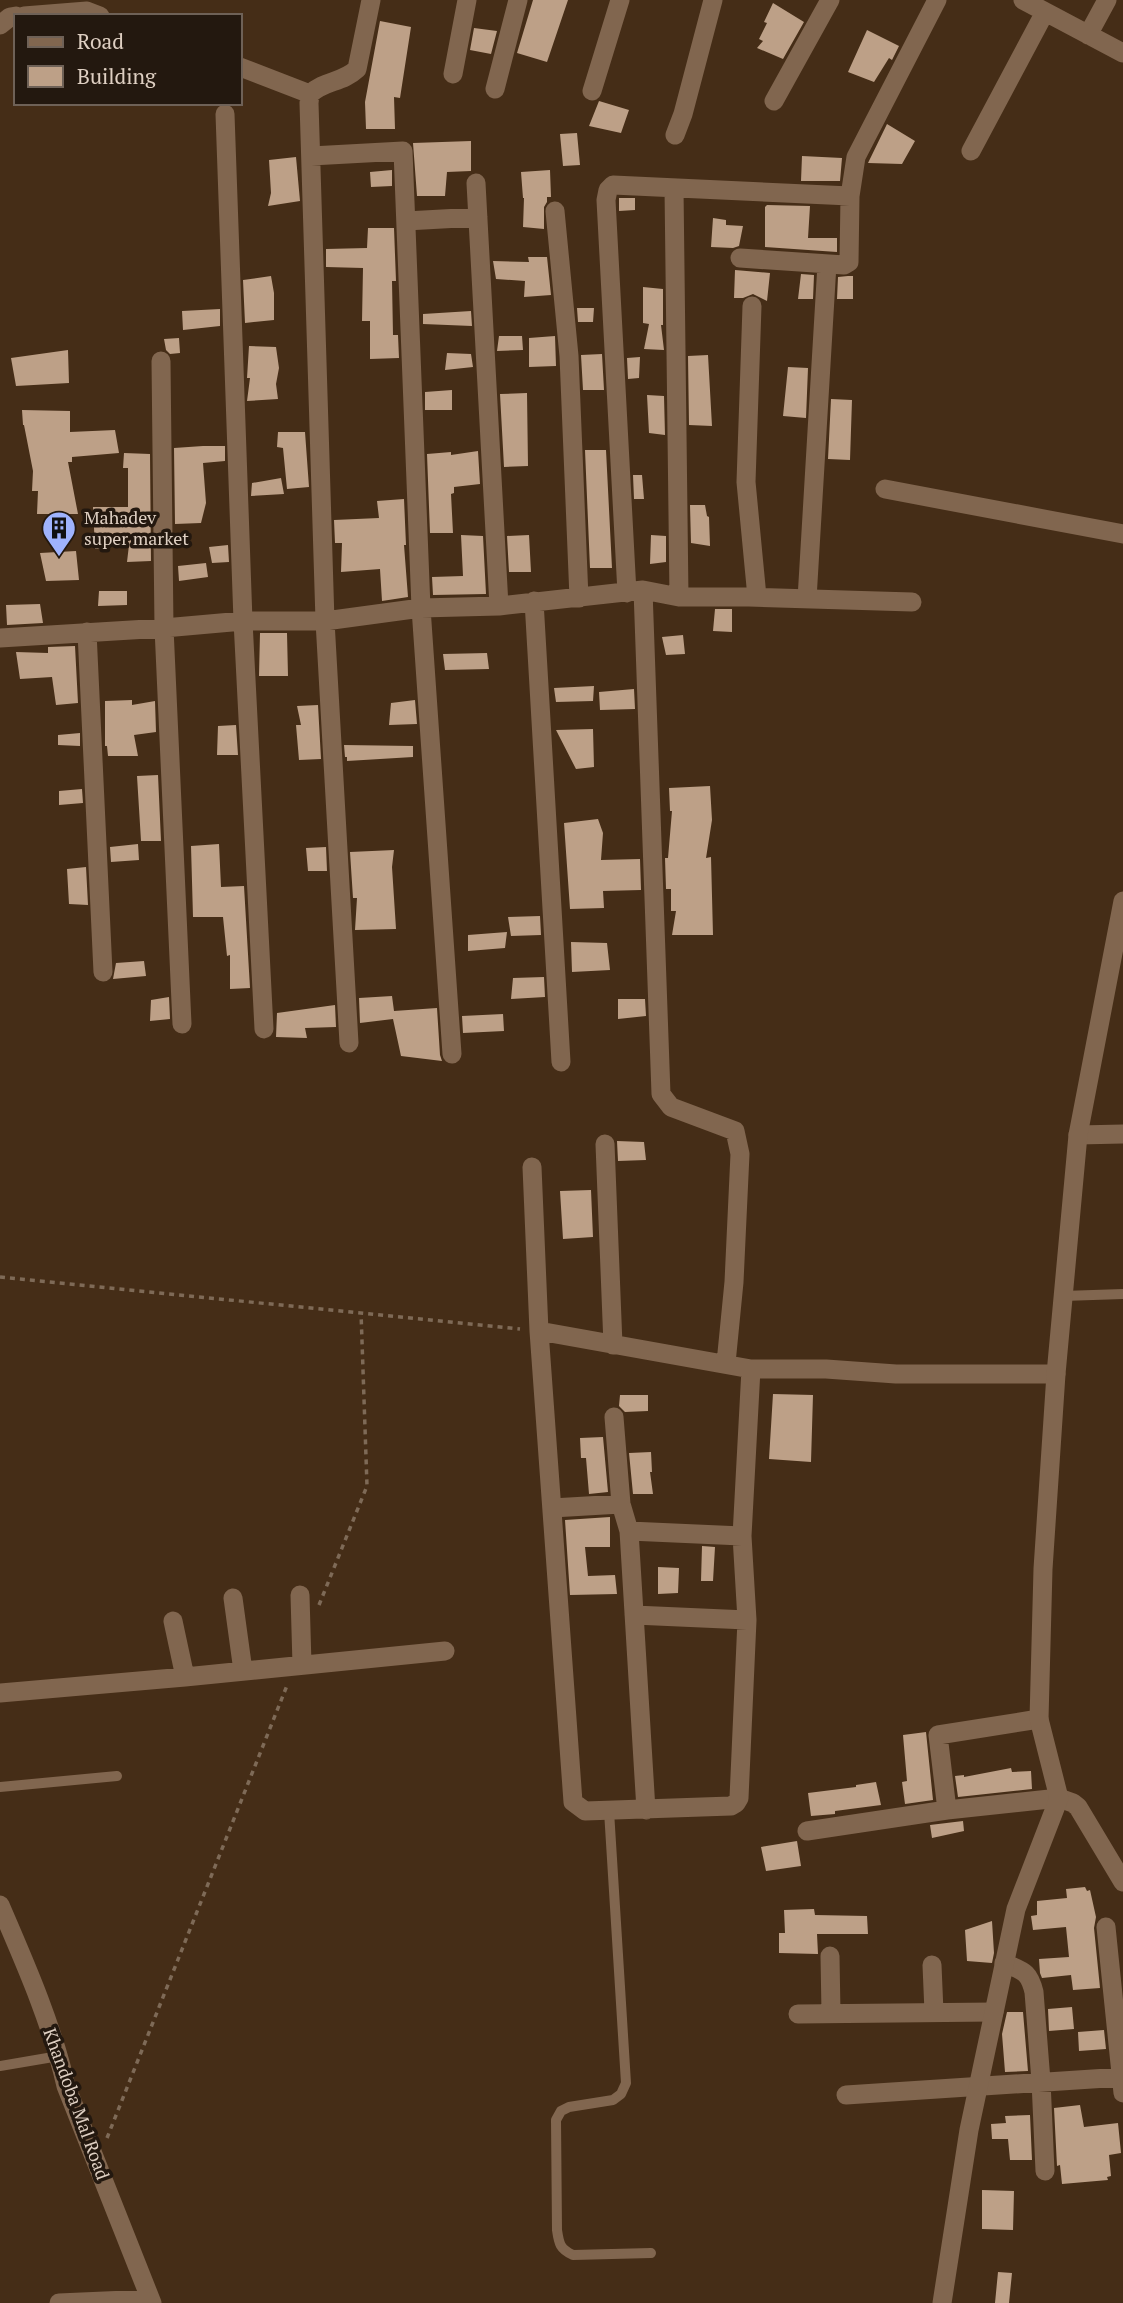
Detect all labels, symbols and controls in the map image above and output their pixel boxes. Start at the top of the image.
legend [14,14,242,105]
text: Road [77,27,124,55]
text: Building [77,62,157,90]
place label: Mahadev super market [84,505,189,550]
building icon: Mahadev super market [40,509,78,558]
street label: Khandoba Mal Road [38,2024,116,2183]

